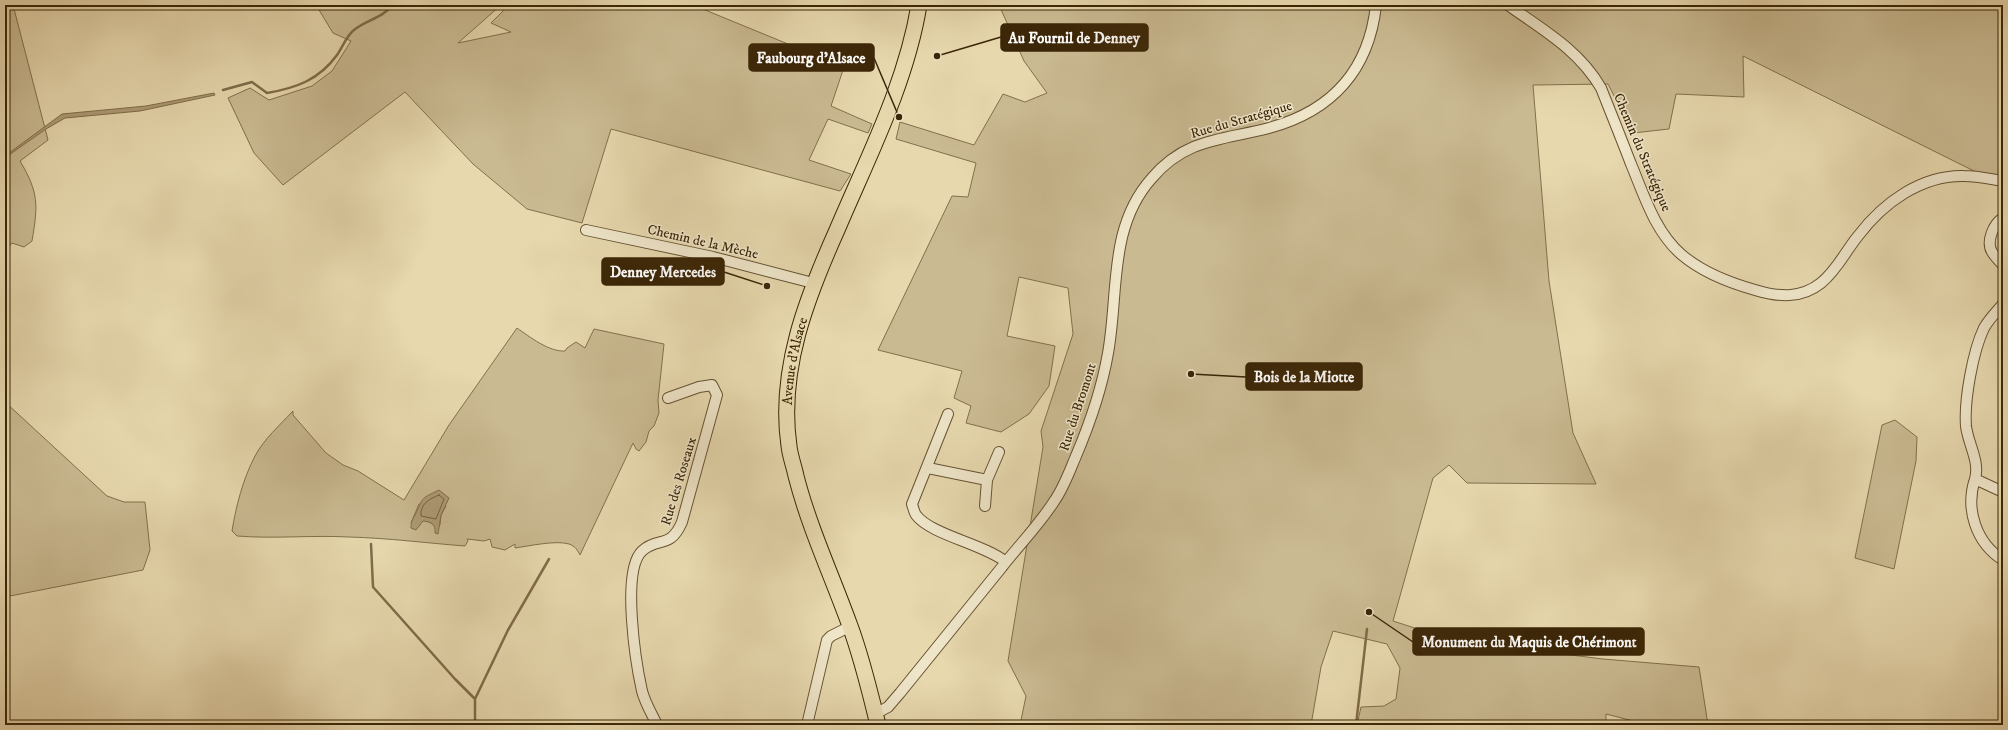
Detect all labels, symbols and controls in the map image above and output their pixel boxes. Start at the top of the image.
callout: Au Fournil de Denney [1001,24,1148,51]
text: Au Fournil de Denney [1007,29,1141,48]
callout: Faubourg d'Alsace [749,44,874,71]
text: Faubourg d'Alsace [757,49,866,68]
street label: Chemin du Stratégique [1609,91,1675,214]
street label: Rue du Stratégique [1188,97,1294,143]
street label: Chemin de la Mèche [646,220,760,264]
callout: Denney Mercedes [602,258,724,285]
text: Denney Mercedes [610,263,716,282]
street label: Avenue d'Alsace [779,315,812,405]
street label: Rue du Bromont [1055,361,1101,454]
callout: Bois de la Miotte [1246,363,1362,390]
text: Bois de la Miotte [1254,368,1355,387]
street label: Rue des Roseaux [657,435,701,528]
callout: Monument du Maquis de Chérimont [1413,628,1644,655]
text: Monument du Maquis de Chérimont [1421,633,1637,653]

